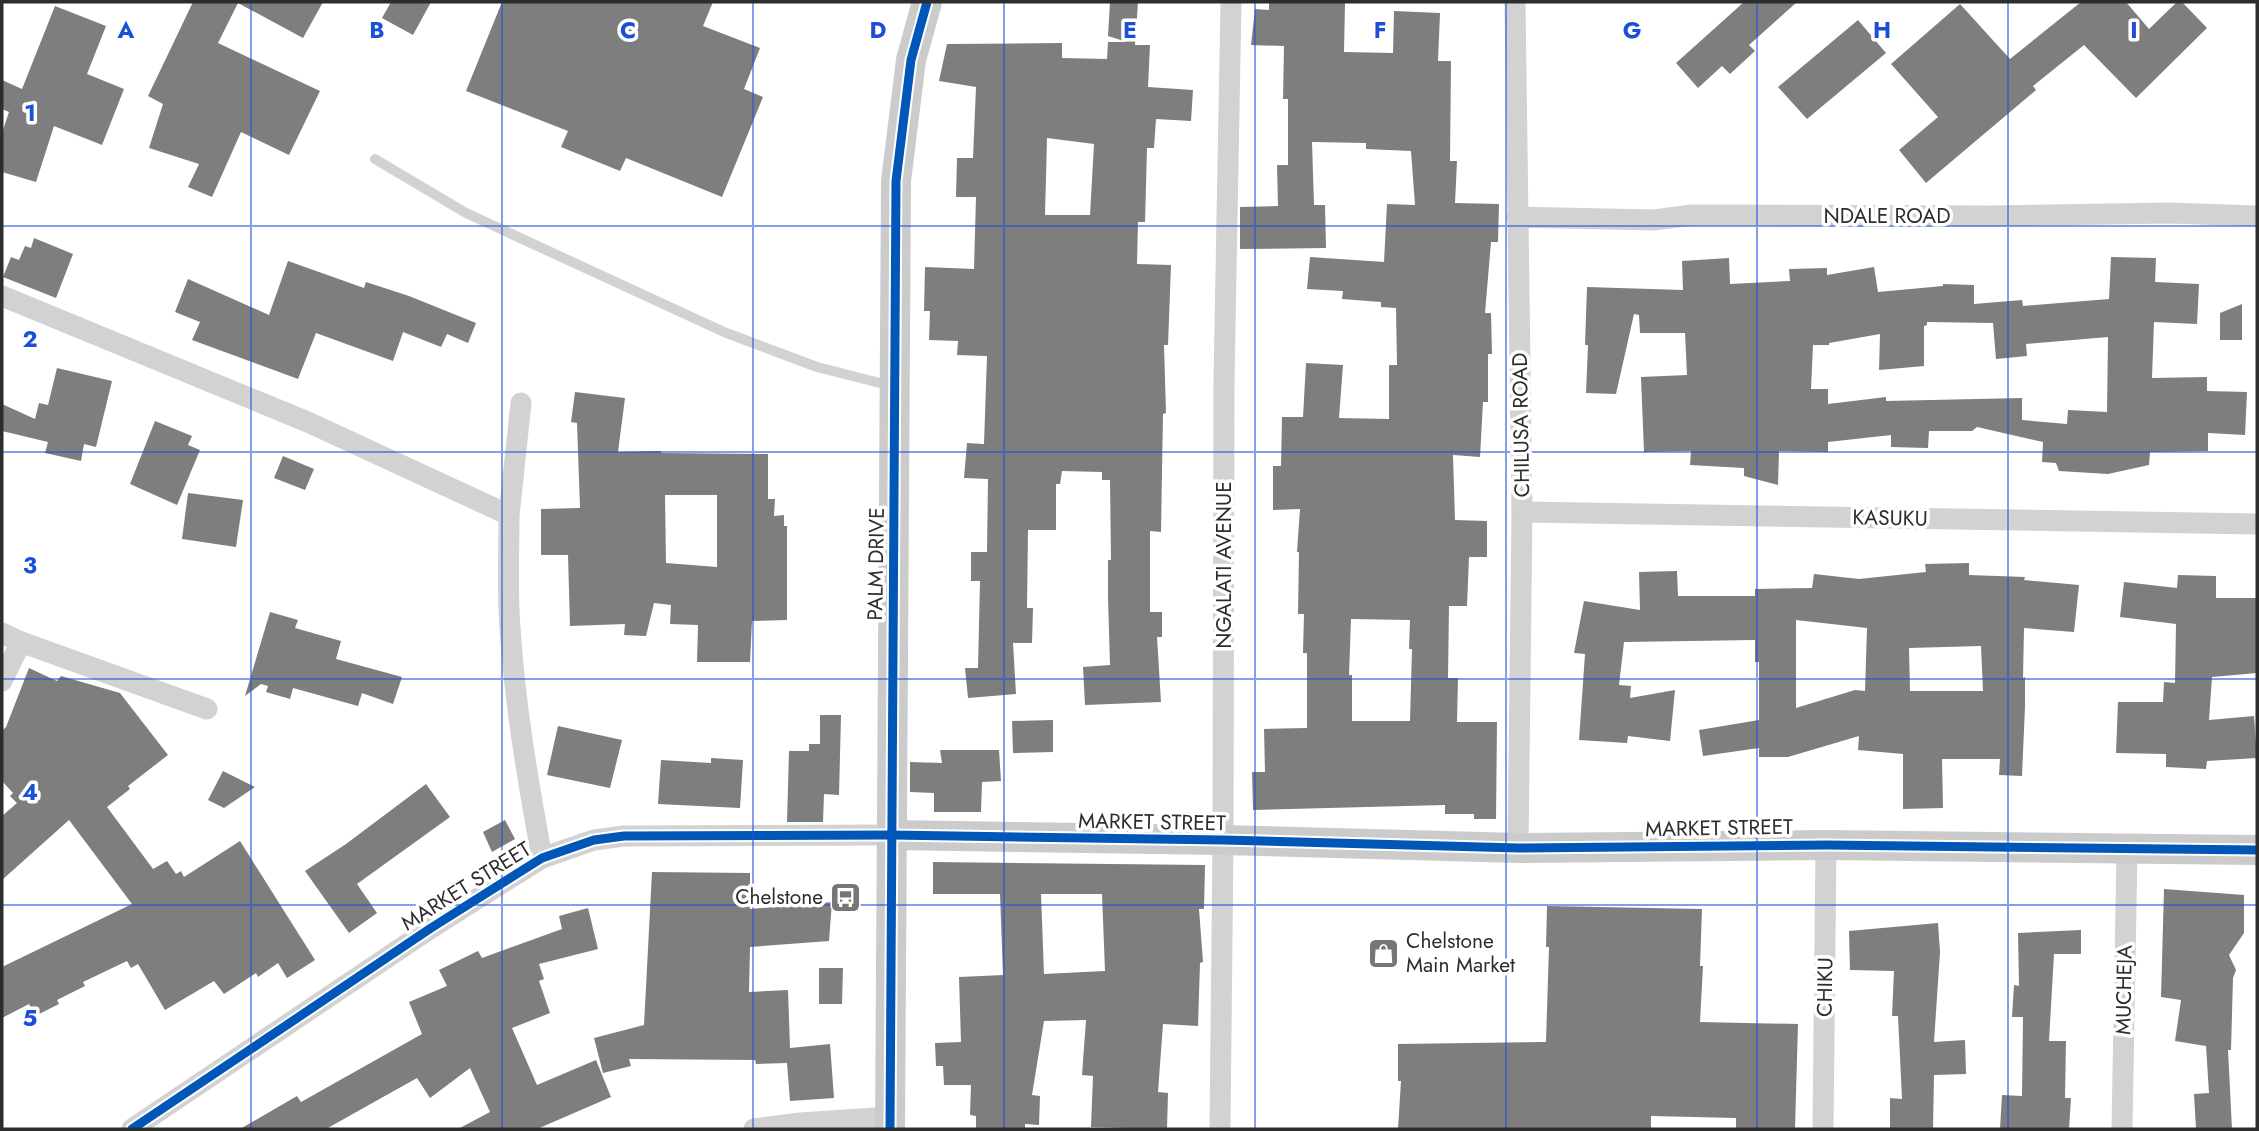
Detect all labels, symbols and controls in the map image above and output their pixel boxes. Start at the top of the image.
text: A [117,13,135,47]
text: B [369,13,385,47]
text: C [620,13,636,47]
text: D [870,13,887,47]
text: E [1123,13,1137,47]
text: F [1374,13,1386,47]
text: G [1623,13,1641,47]
text: H [1873,13,1891,47]
text: I [2130,13,2138,47]
text: 1 [24,96,36,130]
street label: NDALE ROAD [1824,201,1950,231]
text: 2 [22,322,38,356]
street label: CHILUSA ROAD [1505,352,1537,498]
street label: NGALATI AVENUE [1209,481,1239,649]
street label: KASUKU [1852,502,1928,534]
street label: PALM DRIVE [860,507,892,621]
text: 3 [23,548,37,582]
text: 4 [22,775,38,809]
street label: MARKET STREET [1078,806,1226,838]
street label: MARKET STREET [1645,812,1793,844]
street label: MARKET STREET [395,834,537,938]
bus stop icon: Chelstone [829,880,863,914]
place label: Chelstone [735,882,823,912]
place label: Chelstone Main Market [1406,926,1515,980]
shop icon: Chelstone Main Market [1366,936,1400,970]
street label: MUCHEJA [2108,945,2140,1035]
street label: CHIKU [1809,957,1841,1017]
text: 5 [23,1001,37,1035]

